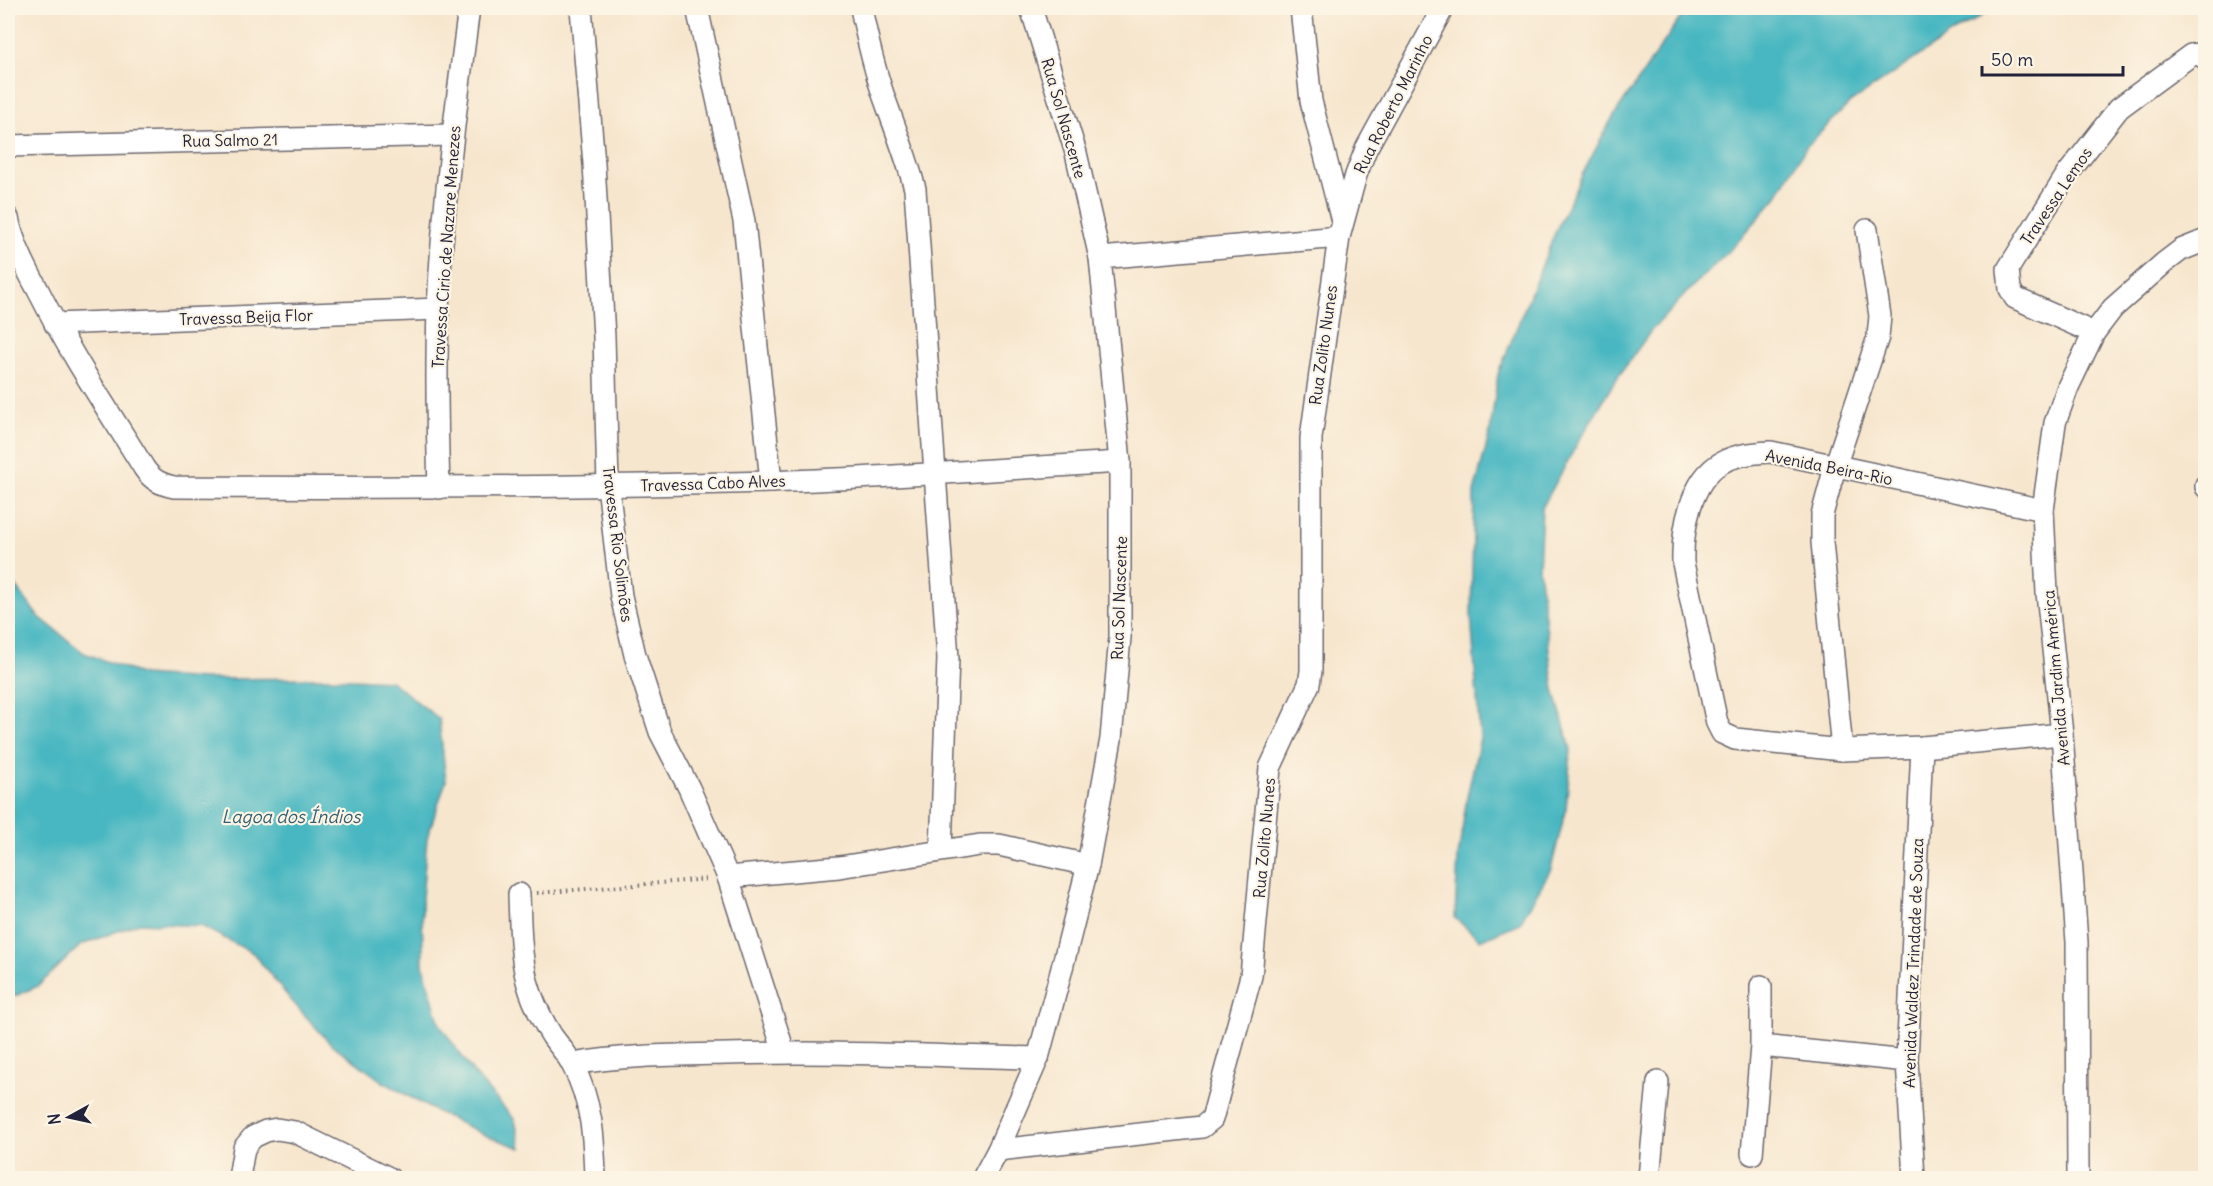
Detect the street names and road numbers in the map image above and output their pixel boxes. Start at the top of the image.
street label: Rua Roberto Marinho [1349,31,1437,177]
street label: Rua Sol Nascente [1037,55,1091,181]
street label: Travessa Cirio de Nazare Menezes [428,125,464,369]
street label: Rua Salmo 21 [182,129,278,151]
street label: Travessa Lemos [2016,143,2096,249]
street label: Rua Zolito Nunes [1305,284,1341,406]
street label: Travessa Beija Flor [179,305,314,329]
street label: Avenida Beira-Rio [1764,445,1894,489]
street label: Travessa Rio Solimões [598,465,638,623]
street label: Travessa Cabo Alves [640,470,786,496]
street label: Rua Sol Nascente [1107,536,1131,660]
street label: Avenida Jardim América [2038,589,2074,767]
street label: Rua Zolito Nunes [1249,777,1279,899]
street label: Avenida Waldez Trindade de Souza [1899,837,1927,1089]

